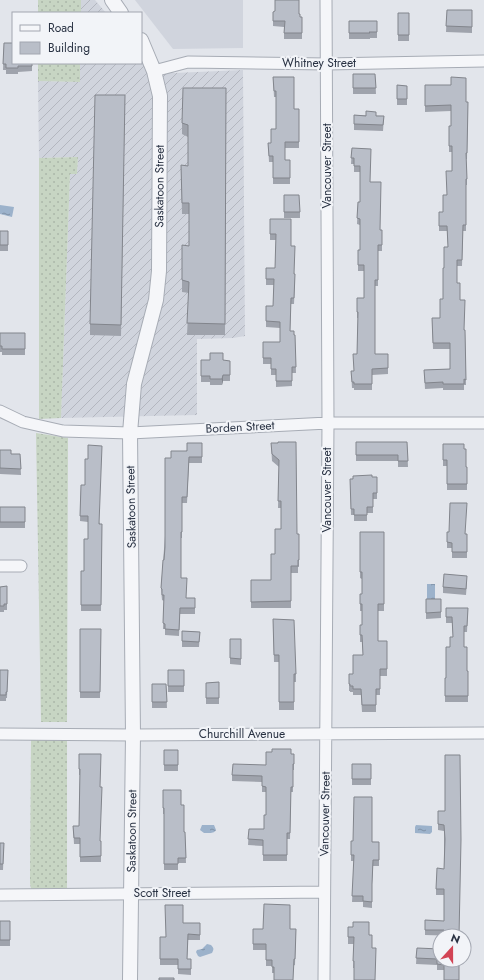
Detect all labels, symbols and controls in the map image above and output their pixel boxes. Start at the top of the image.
legend [12,12,142,64]
text: Road [48,19,74,37]
text: Building [48,39,90,57]
street label: Whitney Street [282,54,356,72]
street label: Vancouver Street [318,123,336,209]
street label: Saskatoon Street [150,145,169,228]
street label: Borden Street [205,416,275,438]
street label: Vancouver Street [318,447,336,533]
street label: Saskatoon Street [121,465,141,549]
street label: Churchill Avenue [199,725,285,743]
street label: Vancouver Street [315,771,335,857]
street label: Saskatoon Street [122,789,141,873]
street label: Scott Street [134,884,191,902]
north arrow [432,928,472,968]
text: N [449,930,463,948]

